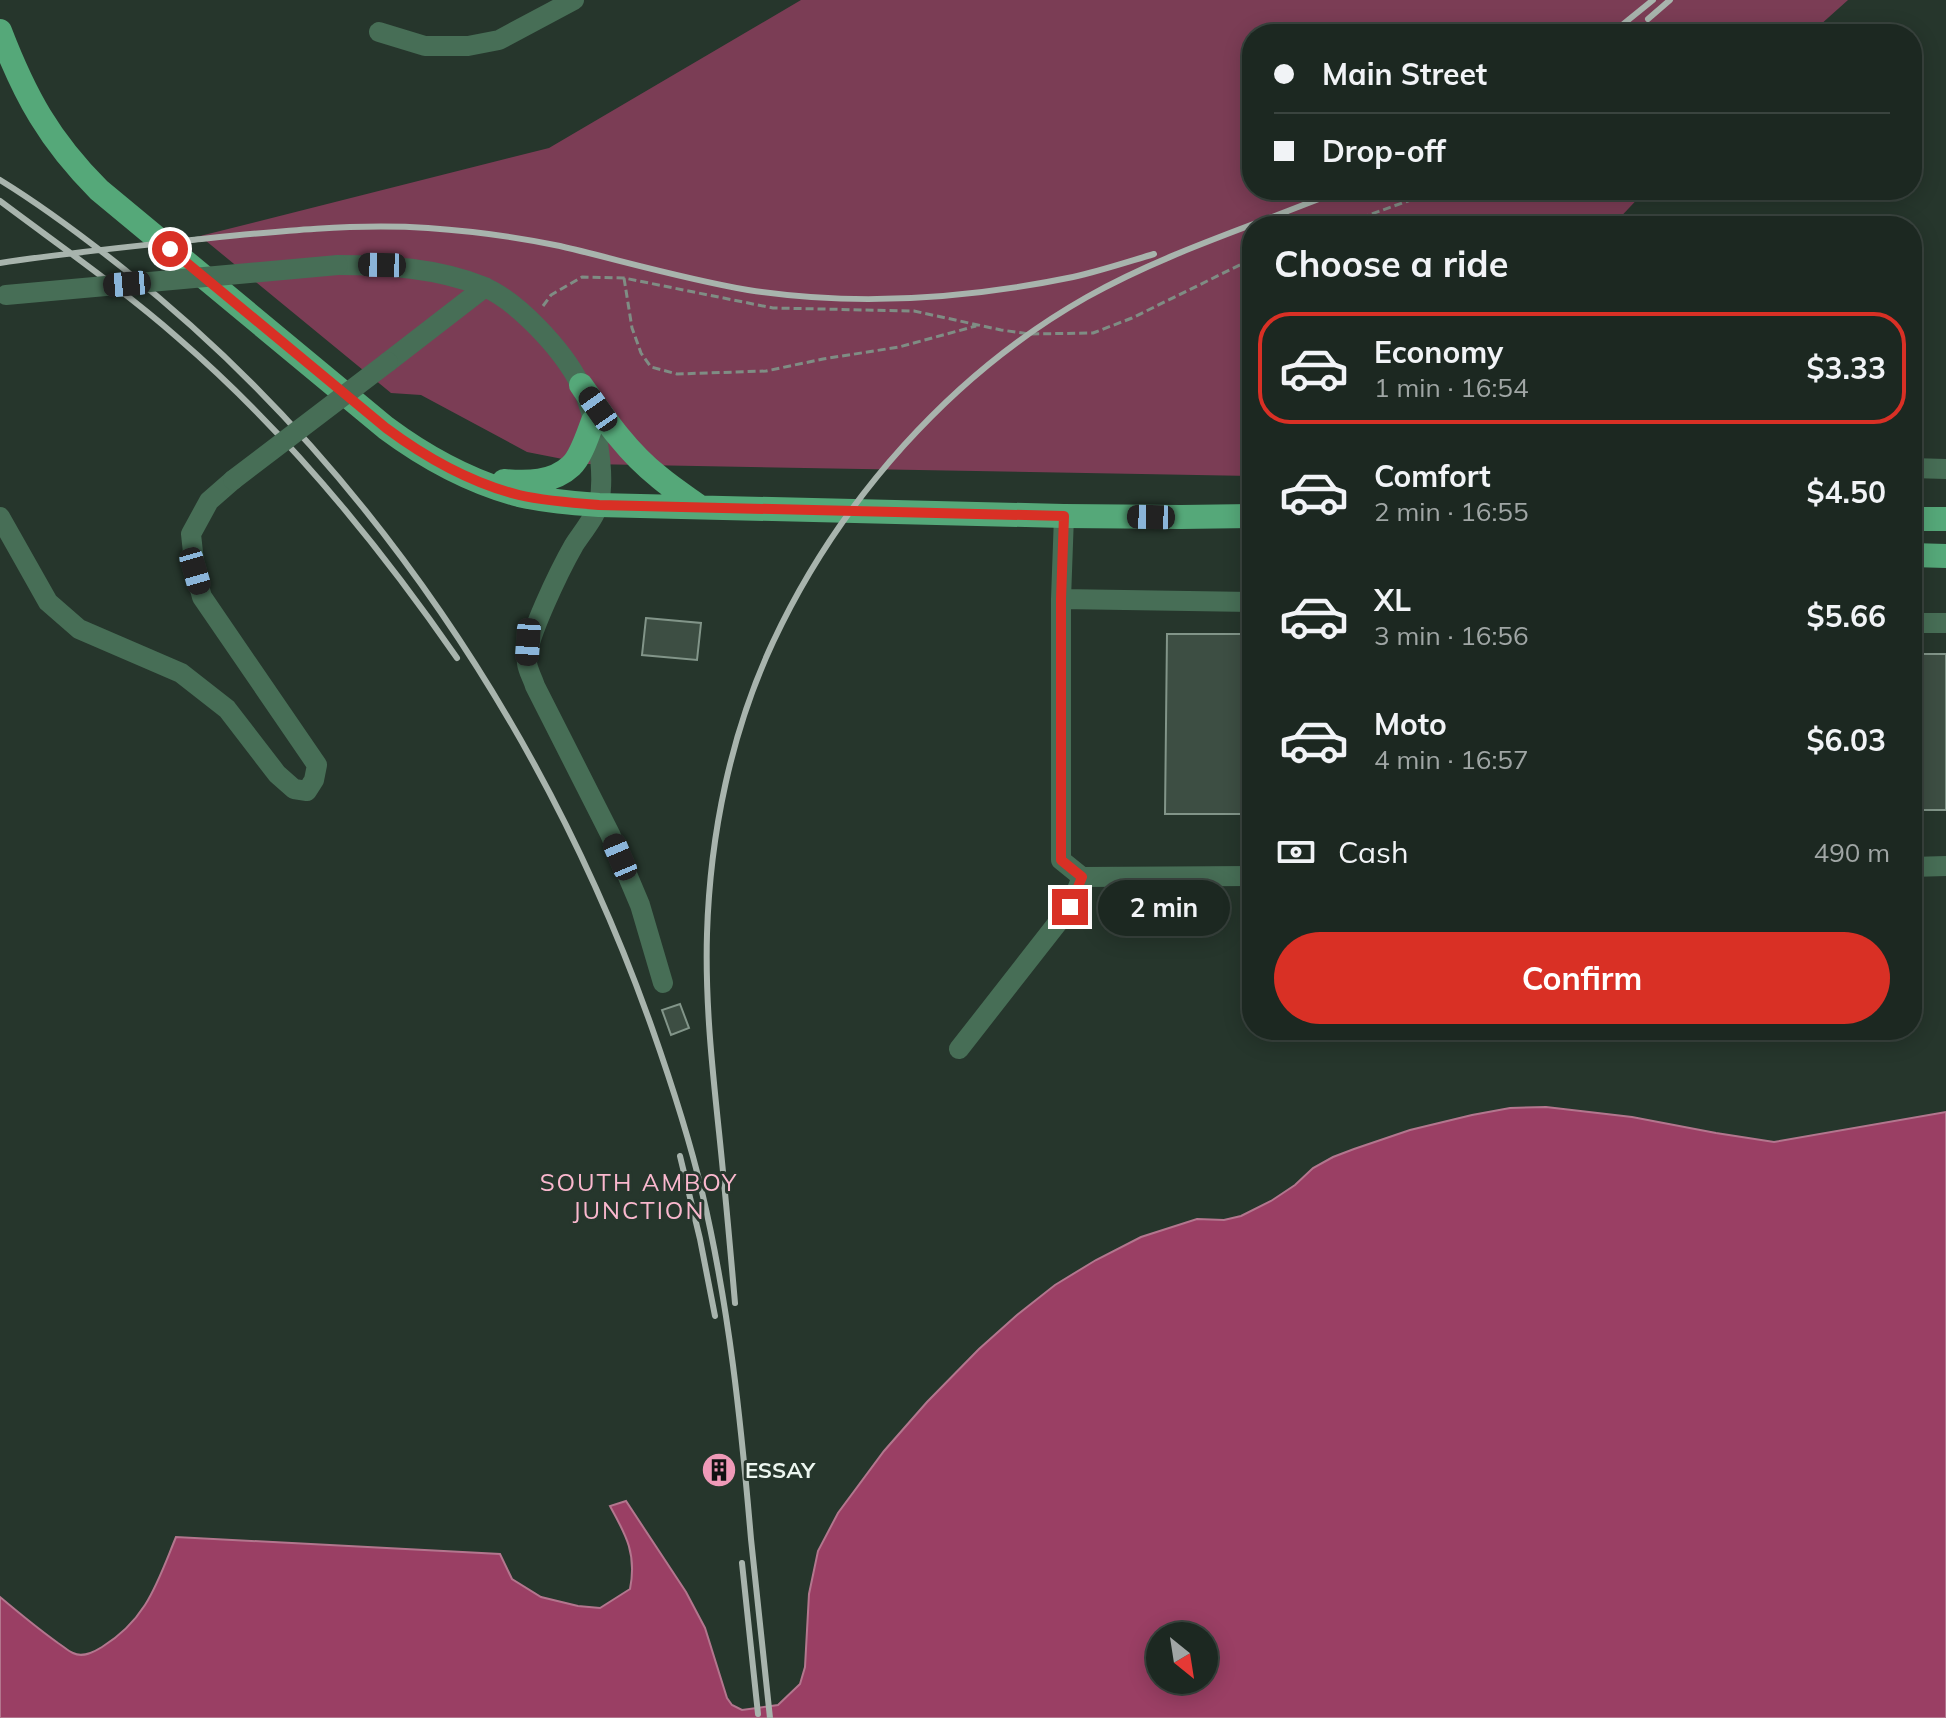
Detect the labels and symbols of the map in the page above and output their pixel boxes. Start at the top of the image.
route start [152,231,188,267]
car [358,253,406,277]
car [102,270,152,298]
car [574,382,622,436]
car [1127,505,1175,529]
car [177,545,213,597]
car [514,617,542,667]
car [600,830,640,884]
callout: 2 min [1098,879,1230,935]
route end [1052,889,1088,925]
district label: SOUTH AMBOY JUNCTION [540,1167,738,1225]
building icon: ESSAY [700,1451,738,1489]
place label: ESSAY [745,1456,816,1484]
north arrow [1146,1622,1218,1694]

